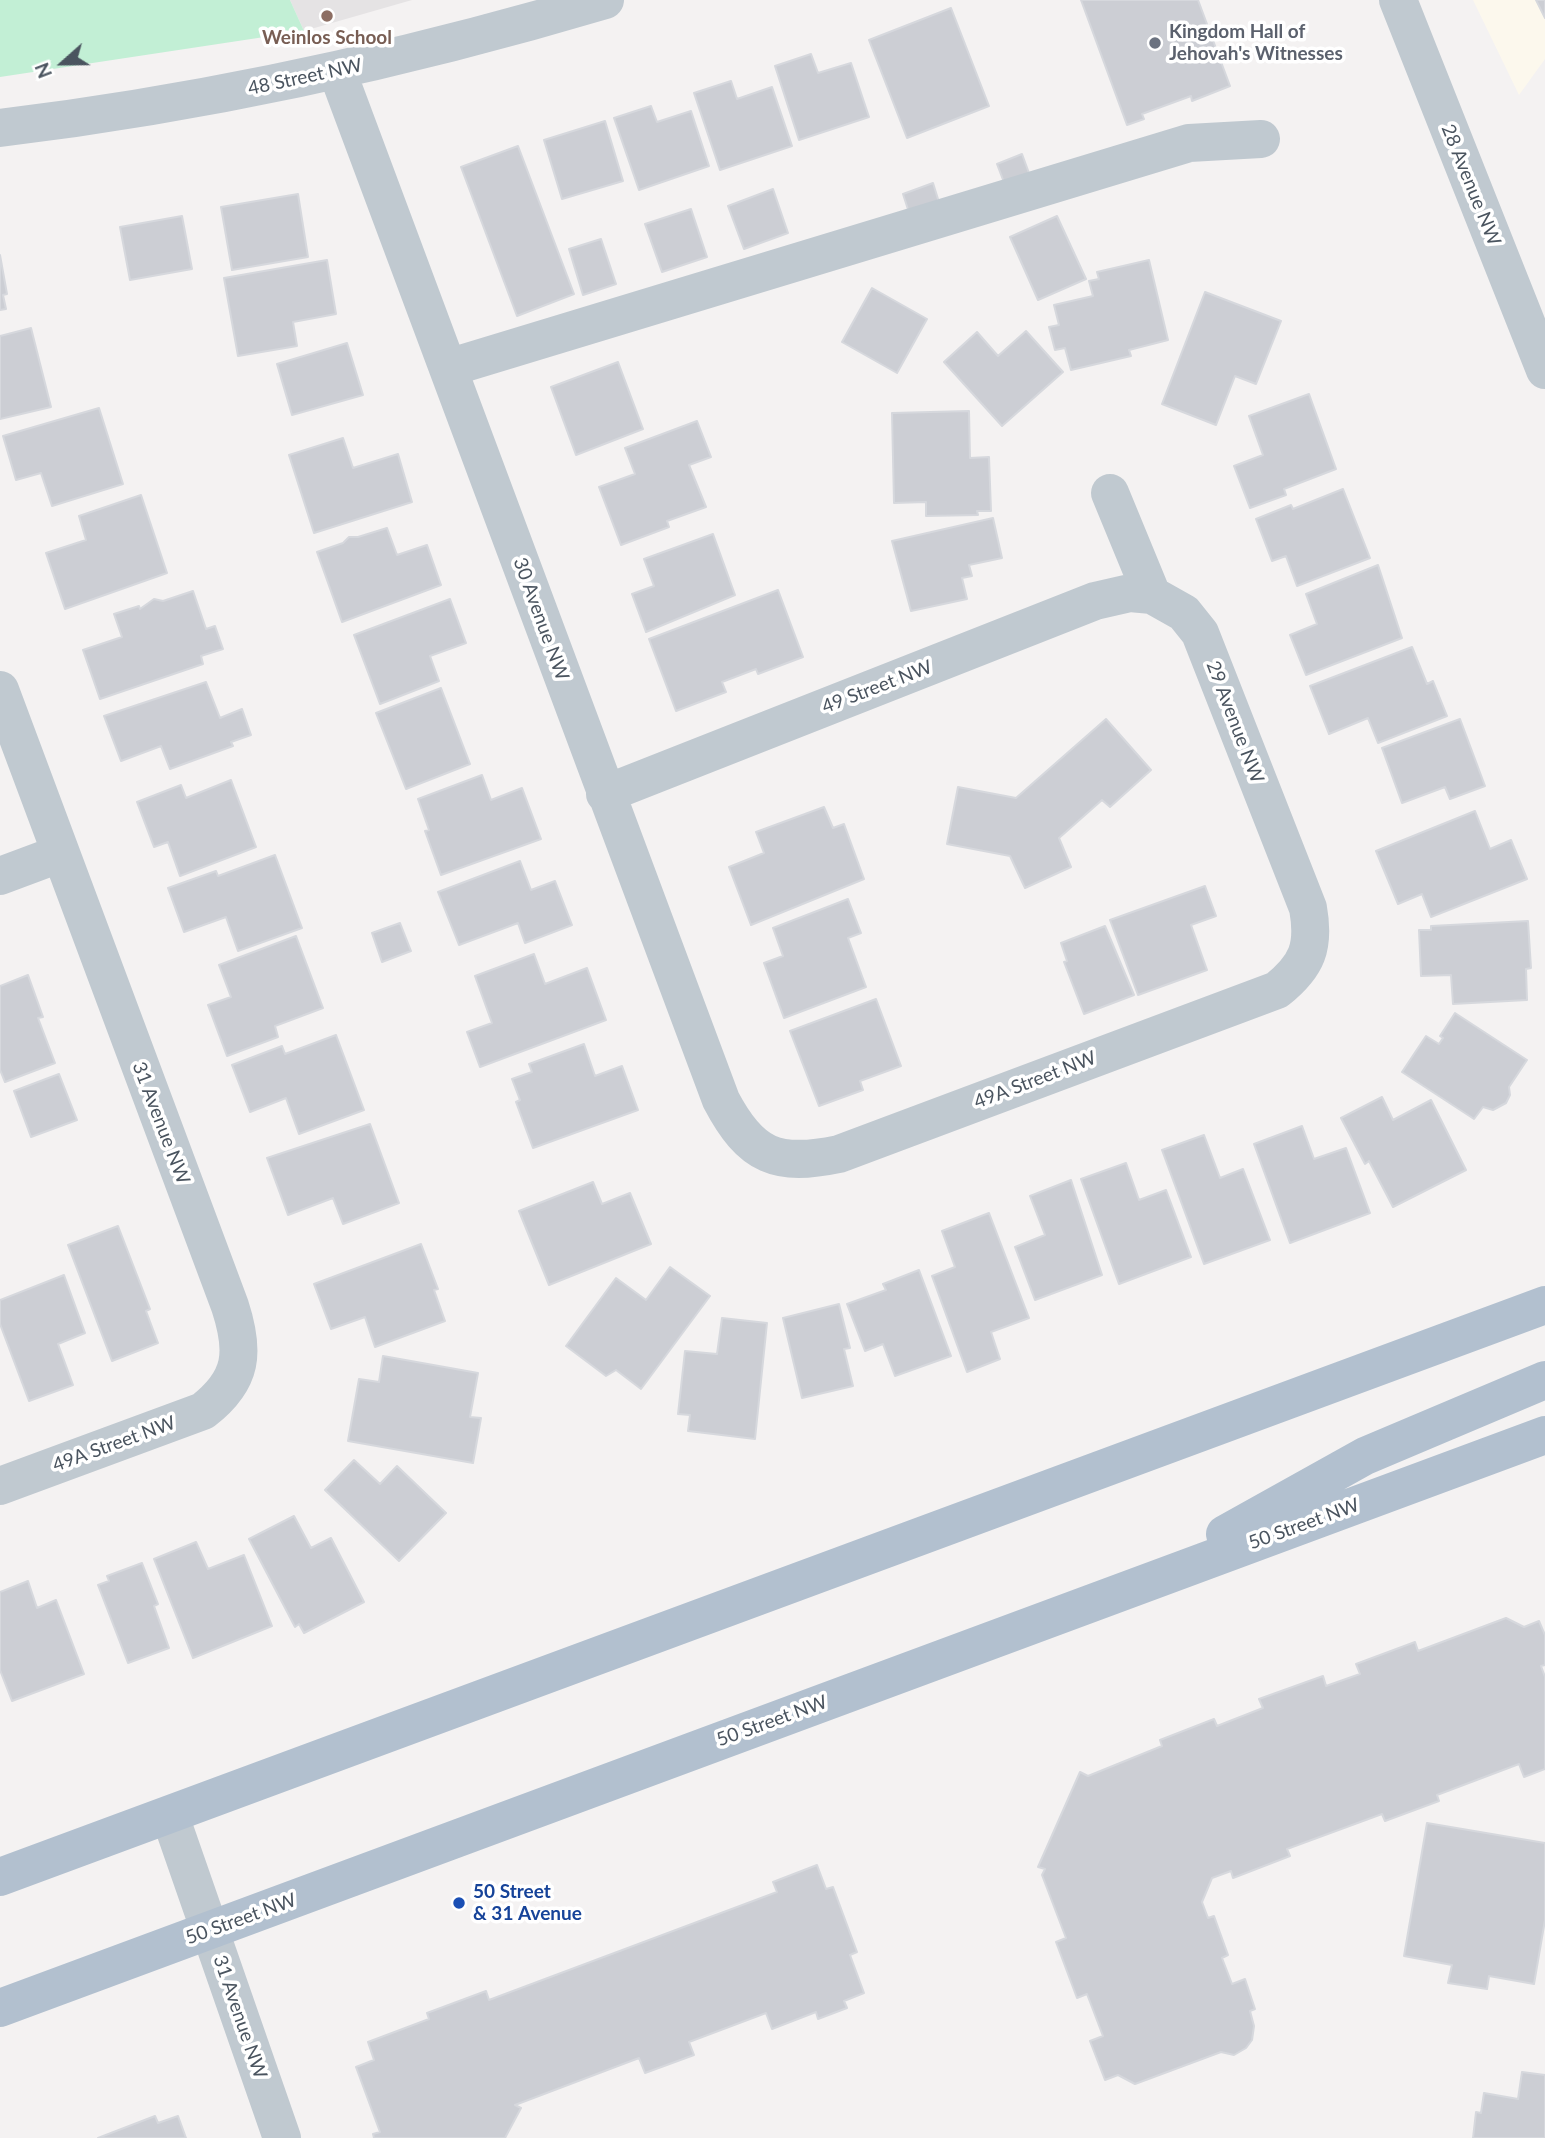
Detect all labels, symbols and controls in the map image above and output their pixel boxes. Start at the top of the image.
marker: Weinlos School [319,8,335,24]
place label: Kingdom Hall of Jehovah's Witnesses [1169,21,1343,65]
place label: Weinlos School [262,27,392,49]
north arrow [28,28,98,98]
marker: Kingdom Hall of Jehovah's Witnesses [1147,35,1163,51]
street label: 48 Street NW [246,54,364,100]
text: N [30,60,56,82]
street label: 28 Avenue NW [1436,121,1506,249]
street label: 30 Avenue NW [508,555,574,683]
street label: 49 Street NW [819,656,935,718]
street label: 29 Avenue NW [1201,658,1269,786]
street label: 49A Street NW [971,1046,1099,1114]
street label: 31 Avenue NW [127,1059,195,1187]
street label: 49A Street NW [50,1411,178,1477]
street label: 50 Street NW [1246,1493,1362,1555]
street label: 50 Street NW [714,1690,830,1752]
place label: 50 Street & 31 Avenue [473,1881,582,1925]
street label: 50 Street NW [183,1888,299,1950]
marker: 50 Street & 31 Avenue [451,1895,467,1911]
street label: 31 Avenue NW [208,1952,272,2082]

